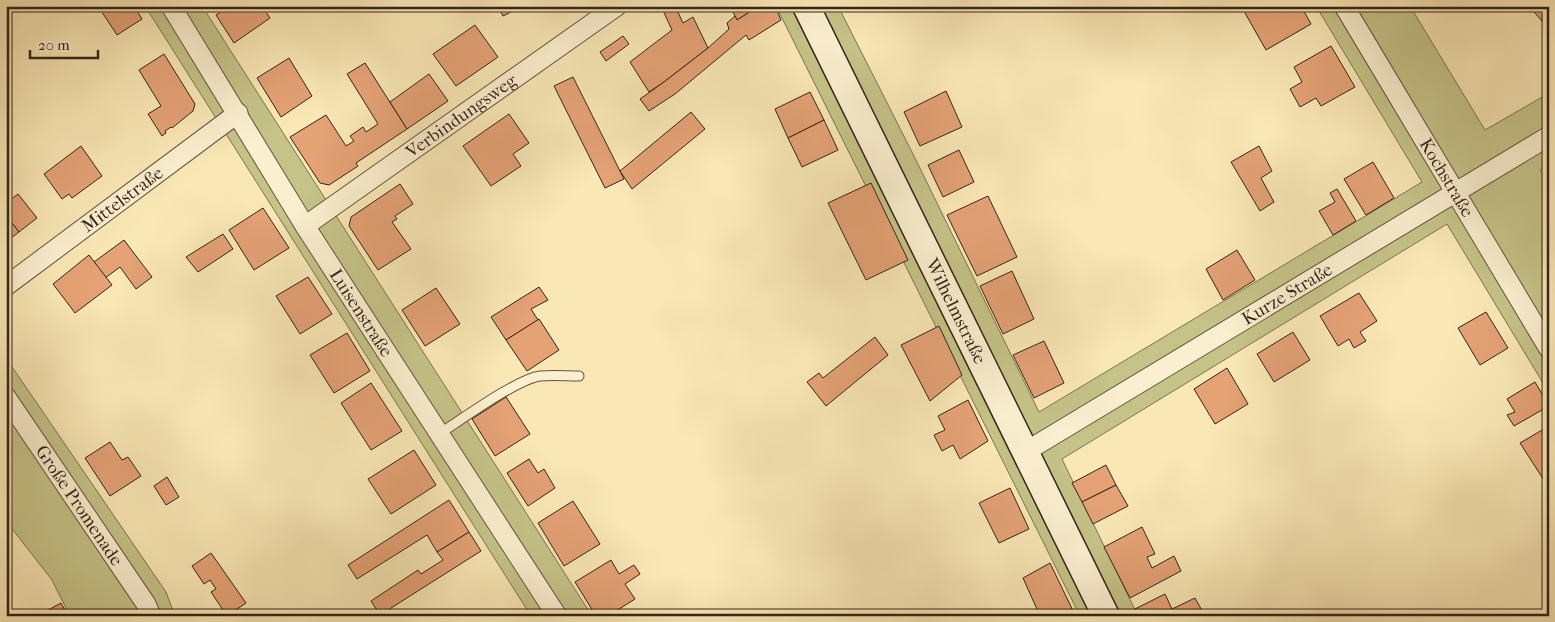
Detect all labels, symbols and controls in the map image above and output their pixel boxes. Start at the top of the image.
scale bar [30,28,98,60]
text: 20 m [38,36,70,54]
street label: Verbindungsweg [401,70,521,163]
street label: Kochstraße [1415,135,1478,221]
street label: Mittelstraße [78,162,167,237]
street label: Wilhelmstraße [920,254,990,367]
street label: Kurze Straße [1238,259,1336,330]
street label: Luisenstraße [325,265,397,361]
street label: Große Promenade [31,442,127,570]

